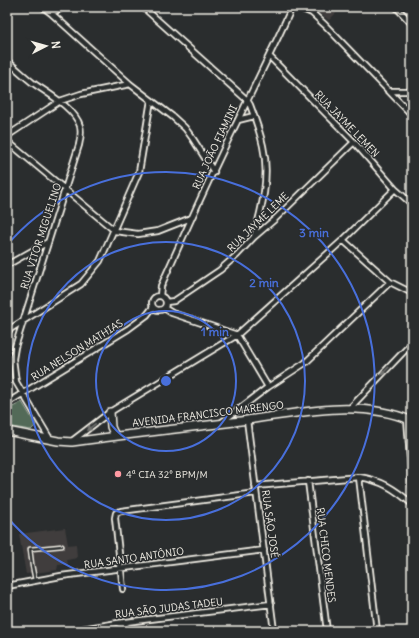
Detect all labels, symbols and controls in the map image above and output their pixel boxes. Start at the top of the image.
north arrow [26,26,66,66]
text: N [49,40,63,49]
street label: RUA JAYME LEMEN [312,88,382,160]
street label: RUA JOÃO FIAMINI [190,103,240,191]
street label: RUA VITOR MIGUELINO [18,181,64,291]
street label: RUA JAYME LEME [225,189,292,255]
text: 3 min [299,225,329,240]
text: 2 min [249,275,279,290]
street label: RUA NELSON MATHIAS [29,316,126,384]
text: 1 min [201,324,229,339]
one-way arrow [380,366,390,376]
centre of rings [159,374,173,388]
street label: AVENIDA FRANCISCO MARENGO [132,398,285,430]
one-way arrow [85,423,96,431]
place label: 4ª CIA 32º BPM/M [126,468,208,481]
marker: 4ª CIA 32º BPM/M [113,469,123,479]
street label: RUA SÃO JOSÉ [259,489,281,559]
street label: RUA CHICO MENDES [314,507,338,604]
street label: RUA SANTO ANTÔNIO [83,545,185,571]
street label: RUA SÃO JUDAS TADEU [114,595,224,621]

